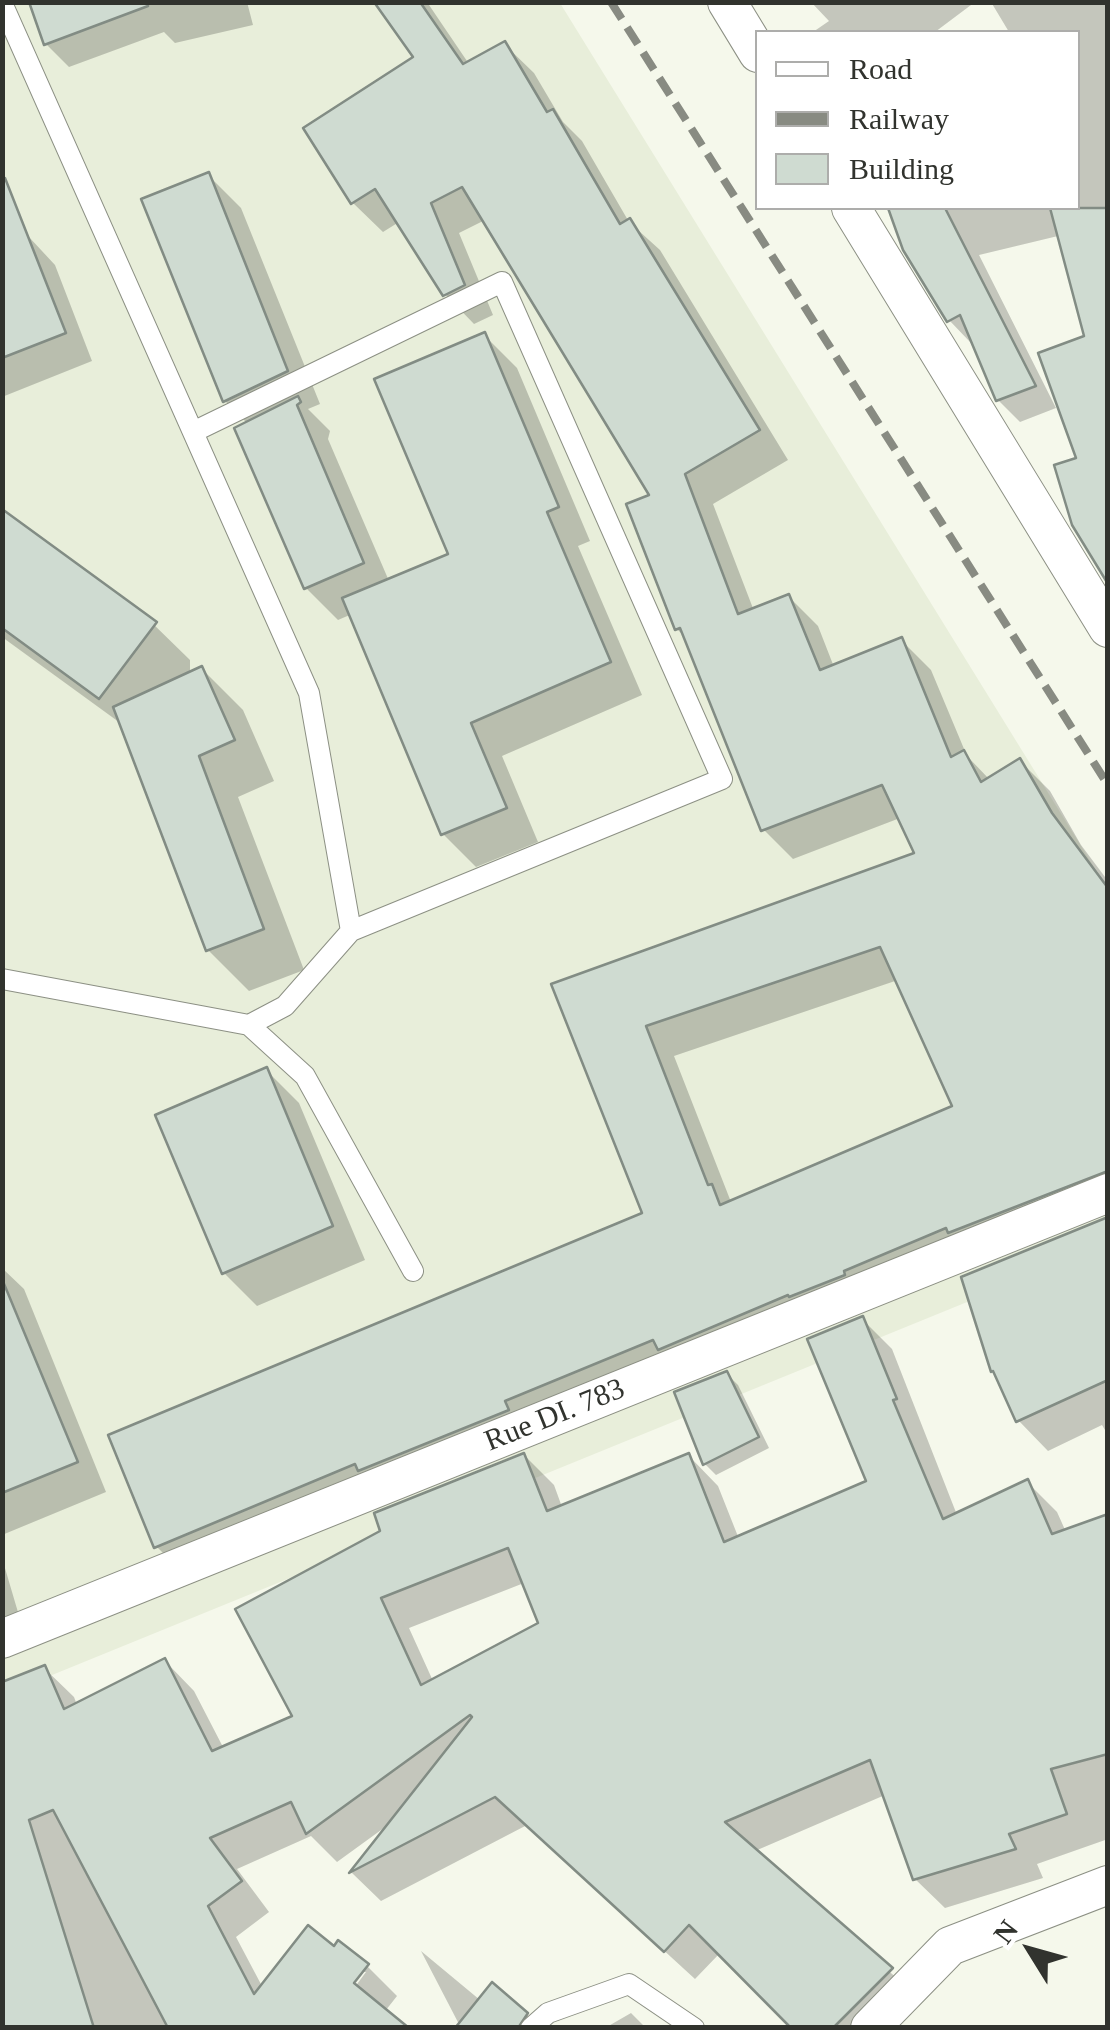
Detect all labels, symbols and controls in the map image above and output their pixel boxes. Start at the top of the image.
legend [755,30,1080,210]
text: Road [849,52,912,85]
text: Railway [849,102,949,135]
text: Building [849,152,954,185]
street label: Rue DI. 783 [480,1372,630,1460]
north arrow [980,1900,1080,2000]
text: N [987,1914,1024,1949]

